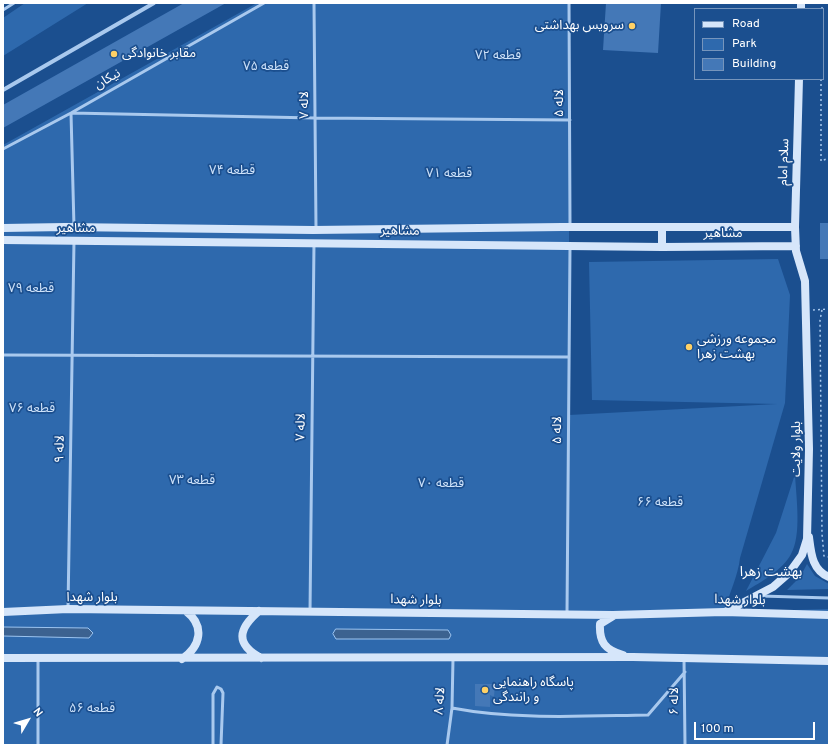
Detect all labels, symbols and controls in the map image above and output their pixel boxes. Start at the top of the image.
legend [694,8,824,80]
text: Road [732,16,760,32]
place label: سرویس بهداشتی [535,18,624,34]
marker: سرویس بهداشتی [627,21,637,31]
text: Park [732,36,757,52]
place label: مقابر خانوادگی [122,46,196,62]
park label: قطعه ۷۲ [475,48,521,64]
marker: مقابر خانوادگی [109,49,119,59]
text: Building [732,56,776,72]
park label: قطعه ۷۵ [243,59,289,75]
street label: نیکان [92,66,124,94]
street label: لاله ۵ [552,89,568,117]
street label: لاله ۷ [297,91,313,119]
street label: سلام امام [776,138,794,186]
park label: قطعه ۷۴ [209,163,255,179]
park label: قطعه ۷۱ [426,166,472,182]
street label: مشاهیر [56,221,96,237]
street label: مشاهیر [380,224,420,240]
street label: مشاهیر [703,226,743,242]
park label: قطعه ۷۹ [8,281,54,297]
place label: مجموعه ورزشی بهشت زهرا [697,332,776,363]
marker: مجموعه ورزشی بهشت زهرا [684,342,694,352]
park label: قطعه ۷۶ [9,401,55,417]
street label: لاله ۷ [294,413,310,441]
street label: لاله ۵ [550,416,566,444]
street label: بلوار ولایت [789,421,805,477]
street label: لاله ۹ [53,435,69,463]
park label: قطعه ۷۳ [169,473,215,489]
park label: قطعه ۷۰ [418,476,464,492]
park label: قطعه ۶۶ [637,495,683,511]
district label: بهشت زهرا [740,565,802,581]
street label: بلوار شهدا [66,590,118,606]
street label: بلوار شهدا [390,593,442,609]
street label: بلوار شهدا [714,593,766,609]
place label: پاسگاه راهنمایی و رانندگی [493,675,574,706]
marker: پاسگاه راهنمایی و رانندگی [480,685,490,695]
street label: لاله ۸ [432,687,450,715]
street label: لاله ۶ [667,687,683,715]
north arrow [8,700,48,740]
park label: قطعه ۵۶ [69,701,115,717]
text: N [30,705,45,720]
scale bar [696,714,817,740]
text: 100 m [701,721,734,737]

